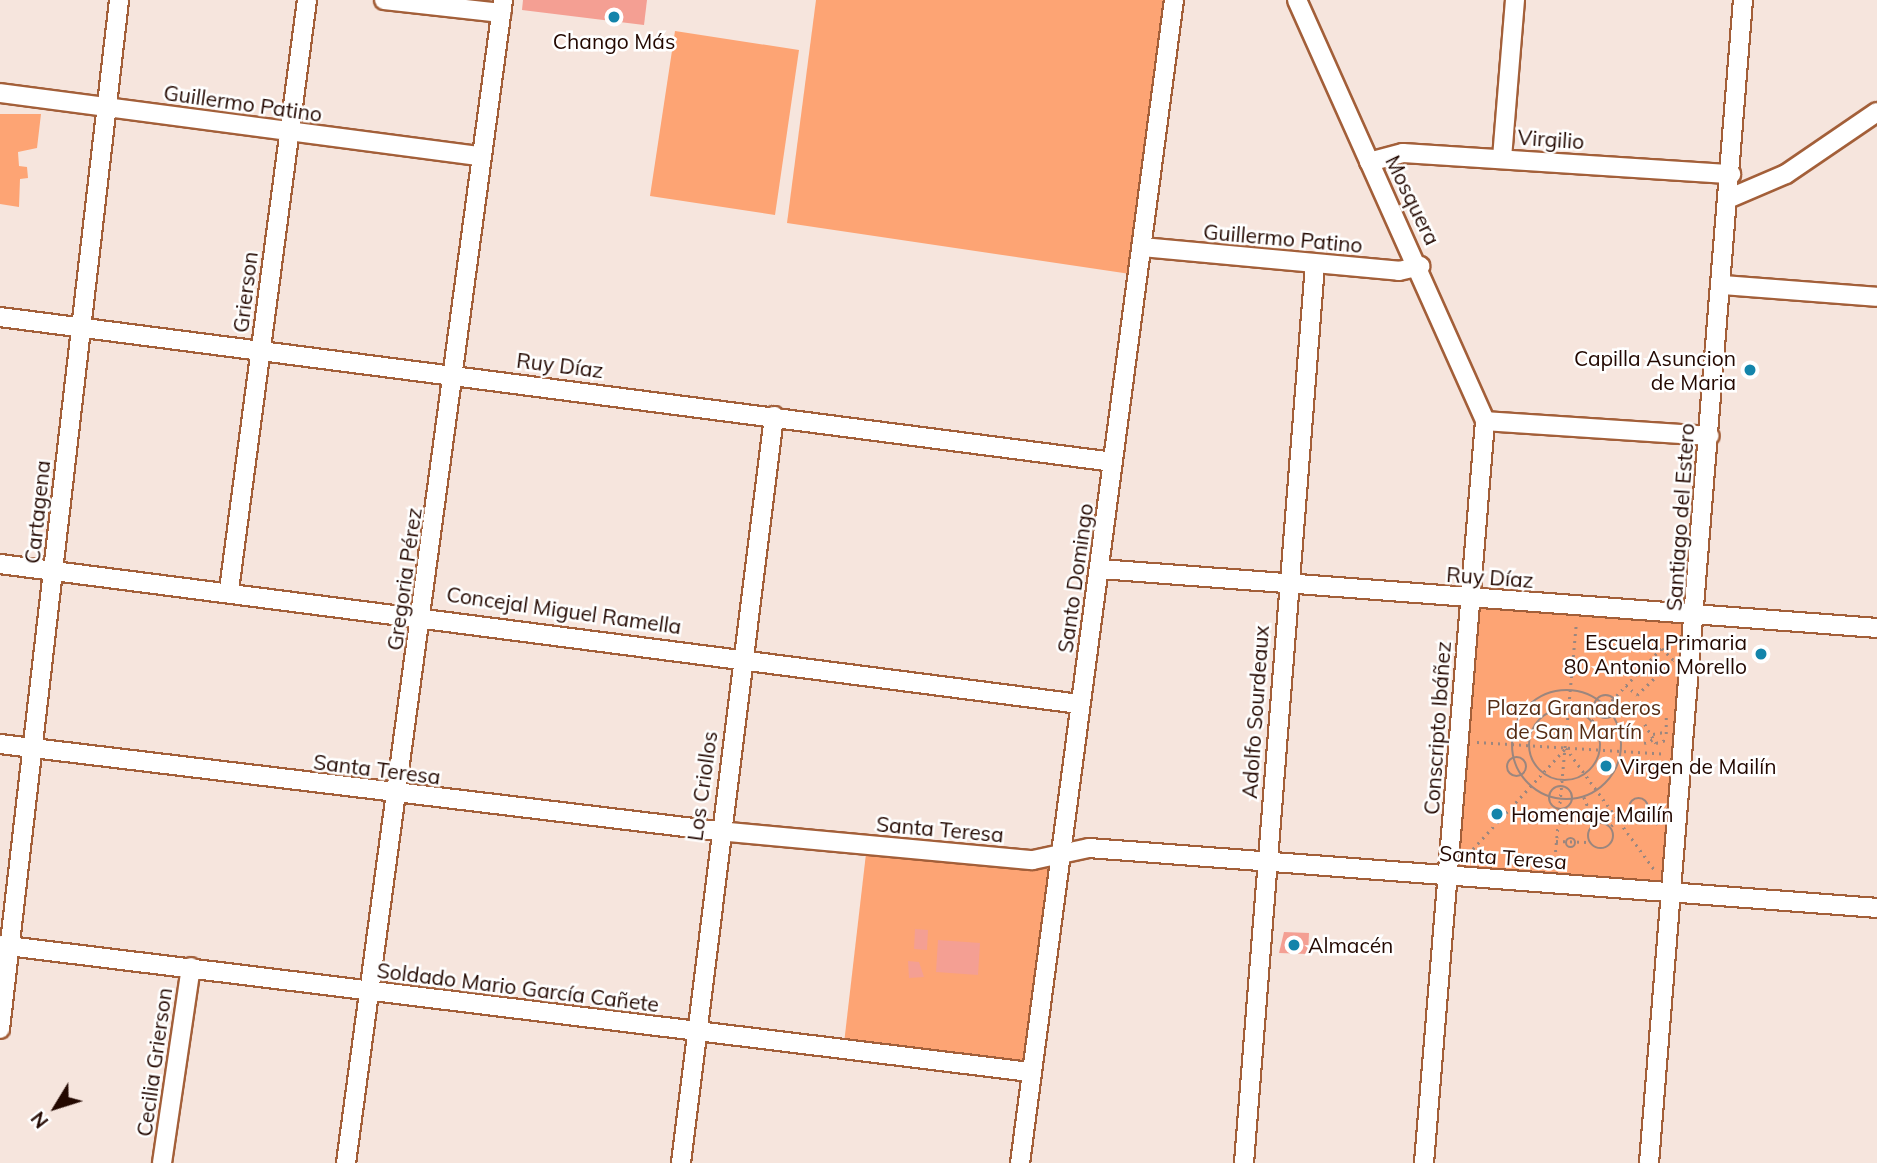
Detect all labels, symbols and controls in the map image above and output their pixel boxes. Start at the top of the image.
marker: Chango Más [606,9,622,25]
place label: Chango Más [553,28,675,54]
street label: Guillermo Patino [162,79,324,127]
street label: Virgilio [1517,124,1585,154]
street label: Mosquera [1380,151,1446,249]
street label: Guillermo Patino [1202,218,1364,258]
street label: Grierson [228,250,262,334]
place label: Capilla Asuncion de Maria [1574,345,1736,395]
street label: Ruy Díaz [515,347,605,383]
marker: Capilla Asuncion de Maria [1742,362,1758,378]
street label: Santiago del Estero [1661,422,1699,612]
street label: Cartagena [19,459,55,565]
street label: Santo Domingo [1052,502,1098,654]
street label: Gregoria Pérez [382,506,426,652]
street label: Ruy Díaz [1445,561,1535,593]
street label: Concejal Miguel Ramella [445,581,683,639]
street label: Adolfo Sourdeaux [1236,624,1274,800]
place label: Escuela Primaria 80 Antonio Morello [1564,629,1747,679]
street label: Conscripto Ibáñez [1418,640,1456,816]
marker: Escuela Primaria 80 Antonio Morello [1753,646,1769,662]
park label: Plaza Granaderos de San Martín [1487,694,1661,744]
street label: Los Criollos [682,729,722,843]
street label: Santa Teresa [312,749,442,789]
place label: Virgen de Mailín [1620,753,1776,779]
marker: Virgen de Mailín [1598,758,1614,774]
place label: Homenaje Mailín [1511,801,1674,827]
marker: Homenaje Mailín [1489,806,1505,822]
street label: Santa Teresa [875,811,1005,847]
street label: Santa Teresa [1438,840,1568,874]
place label: Almacén [1308,932,1393,958]
marker: Almacén [1286,937,1302,953]
street label: Soldado Mario García Cañete [376,957,660,1017]
street label: Cecilia Grierson [131,986,177,1138]
north arrow [21,1072,91,1142]
text: N [26,1107,53,1133]

